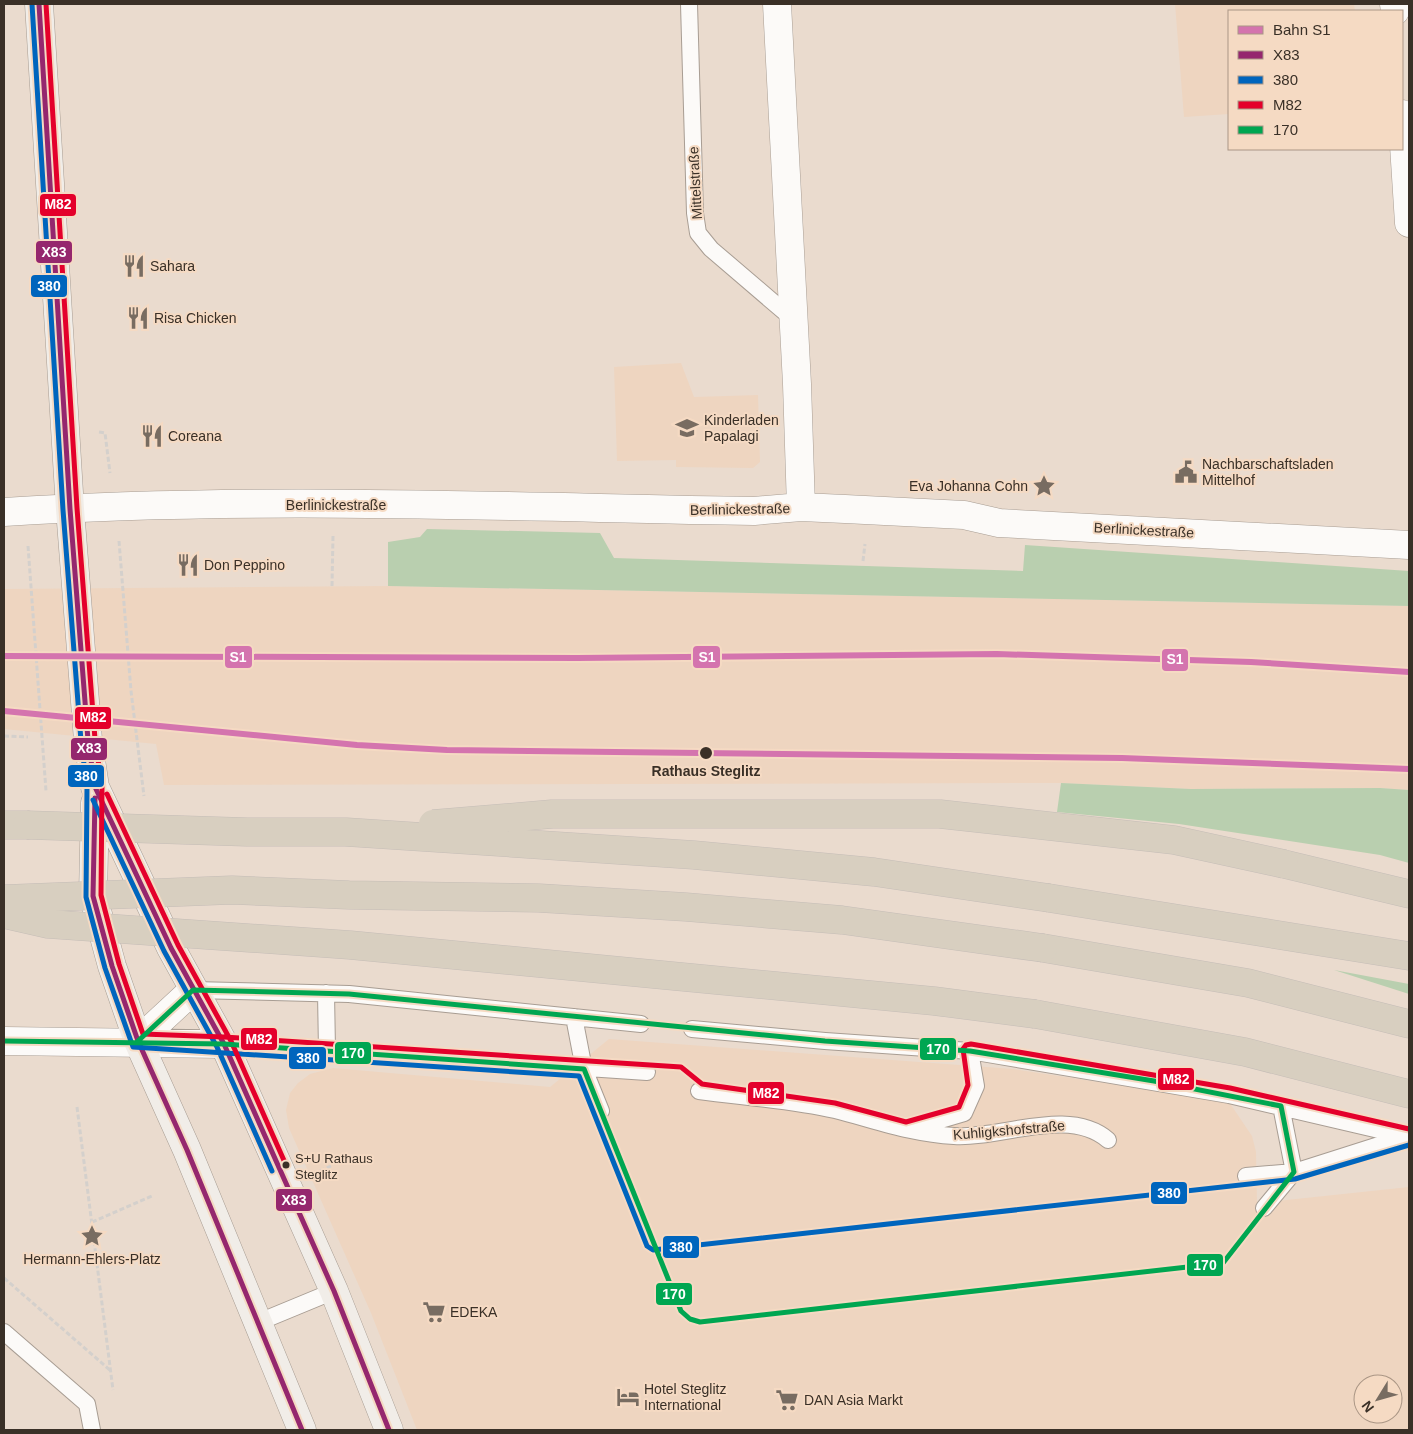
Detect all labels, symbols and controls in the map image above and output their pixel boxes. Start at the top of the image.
legend [1228,10,1403,150]
text: Bahn S1 [1273,21,1331,38]
text: X83 [1273,46,1300,63]
text: 380 [1273,71,1298,88]
text: M82 [1273,96,1302,113]
text: 170 [1273,121,1298,138]
street label: Mittelstraße [685,146,705,220]
line badge: M82 [39,193,77,217]
text: M82 [44,196,72,212]
line badge: X83 [35,240,73,264]
text: X83 [42,244,67,260]
restaurant icon: Sahara [121,253,147,279]
place label: Sahara [150,258,195,274]
line badge: 380 [30,274,68,298]
text: 380 [37,278,61,294]
restaurant icon: Risa Chicken [125,305,151,331]
place label: Risa Chicken [154,310,236,326]
place label: Kinderladen Papalagi [704,412,779,444]
school or university icon: Kinderladen Papalagi [674,415,700,441]
restaurant icon: Coreana [139,423,165,449]
place label: Coreana [168,428,222,444]
place label: Nachbarschaftsladen Mittelhof [1202,456,1334,488]
public building icon: Nachbarschaftsladen Mittelhof [1173,459,1199,485]
place icon: Eva Johanna Cohn [1031,473,1057,499]
place label: Eva Johanna Cohn [909,478,1028,494]
street label: Berlinickestraße [286,497,386,513]
street label: Berlinickestraße [690,500,791,518]
street label: Berlinickestraße [1093,519,1195,541]
restaurant icon: Don Peppino [175,552,201,578]
place label: Don Peppino [204,557,285,573]
line badge: S1 [224,645,253,669]
line badge: S1 [692,645,721,669]
line badge: S1 [1161,648,1189,672]
text: S1 [229,649,247,665]
text: S1 [698,649,716,665]
text: S1 [1166,651,1184,667]
line badge: M82 [74,706,112,730]
text: M82 [79,709,107,725]
line badge: X83 [70,737,108,761]
text: X83 [77,740,102,756]
marker: Rathaus Steglitz [698,745,714,761]
place label: Rathaus Steglitz [652,763,760,779]
line badge: 380 [67,764,105,788]
text: 380 [74,768,98,784]
line badge: M82 [240,1027,278,1051]
text: M82 [245,1031,273,1047]
line badge: 170 [919,1037,957,1061]
line badge: 170 [334,1041,372,1065]
text: 170 [926,1041,950,1057]
text: 170 [341,1045,365,1061]
line badge: 380 [288,1046,327,1070]
text: 380 [296,1050,320,1066]
line badge: M82 [1157,1067,1195,1091]
text: M82 [1162,1071,1190,1087]
line badge: M82 [747,1081,785,1105]
text: M82 [752,1085,780,1101]
street label: Kuhligkshofstraße [952,1117,1066,1143]
place label: S+U Rathaus Steglitz [295,1151,373,1182]
marker: S+U Rathaus Steglitz [281,1160,291,1170]
line badge: 380 [1150,1181,1188,1205]
text: 380 [1157,1185,1181,1201]
line badge: X83 [275,1188,313,1212]
text: X83 [282,1192,307,1208]
place icon: Hermann-Ehlers-Platz [79,1223,105,1249]
line badge: 380 [662,1235,700,1259]
text: 380 [669,1239,693,1255]
place label: Hermann-Ehlers-Platz [23,1251,161,1267]
line badge: 170 [1186,1253,1224,1277]
text: 170 [1193,1257,1217,1273]
line badge: 170 [655,1282,693,1306]
text: 170 [662,1286,686,1302]
supermarket icon: EDEKA [421,1299,447,1325]
place label: EDEKA [450,1304,498,1320]
north arrow [1353,1374,1403,1424]
place label: Hotel Steglitz International [644,1381,726,1413]
hotel icon: Hotel Steglitz International [615,1384,641,1410]
supermarket icon: DAN Asia Markt [774,1387,800,1413]
place label: DAN Asia Markt [804,1392,903,1408]
text: N [1358,1398,1377,1416]

